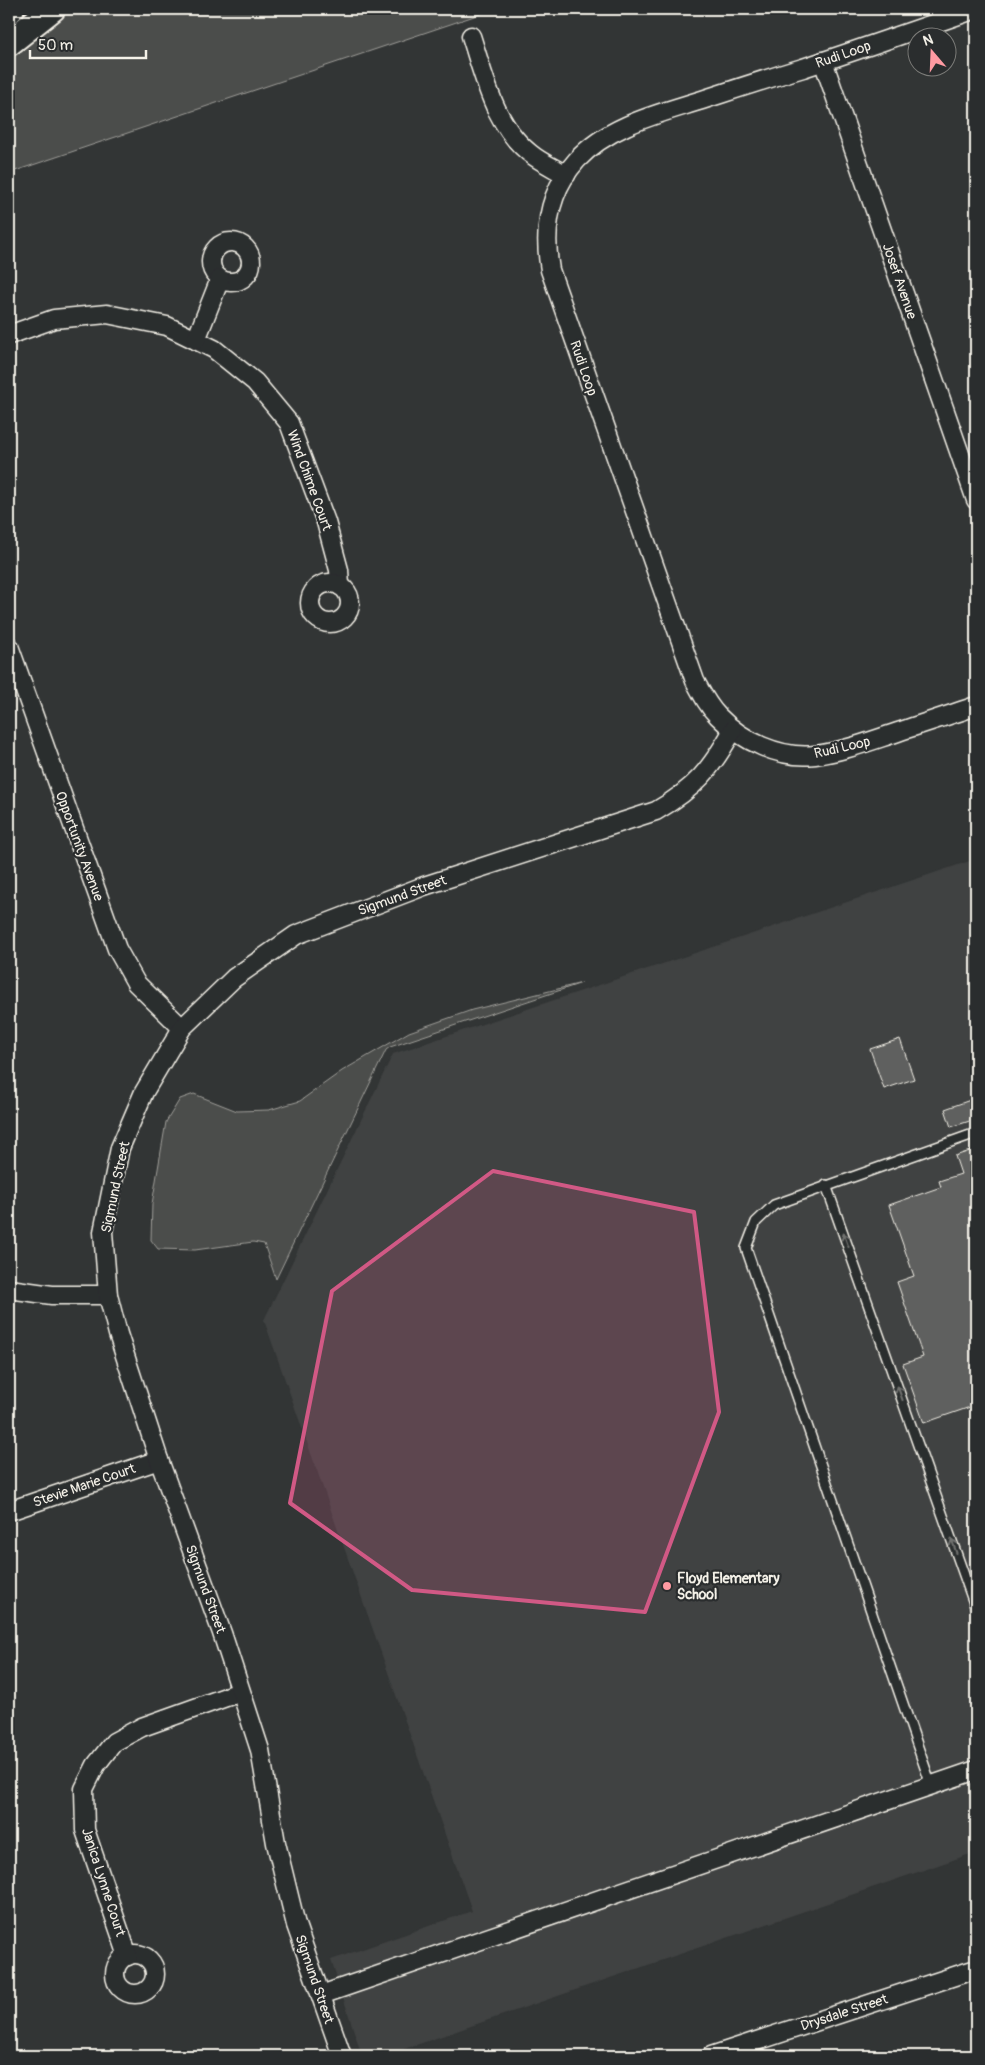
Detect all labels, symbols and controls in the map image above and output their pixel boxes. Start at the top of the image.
scale bar [30,28,146,60]
north arrow [908,28,958,78]
text: N [921,31,935,50]
text: 50 m [38,36,73,55]
street label: Rudi Loop [813,37,873,72]
street label: Josef Avenue [879,241,920,321]
street label: Rudi Loop [566,338,601,398]
street label: Wind Chime Court [283,428,336,533]
street label: Rudi Loop [812,733,872,762]
street label: Opportunity Avenue [52,789,107,903]
street label: Sigmund Street [356,871,449,919]
street label: Sigmund Street [98,1140,134,1234]
one-way arrow [840,1232,850,1248]
one-way arrow [895,1386,904,1401]
street label: Stevie Marie Court [31,1460,138,1511]
one-way arrow [949,1539,958,1554]
street label: Sigmund Street [182,1543,230,1636]
place label: Floyd Elementary School [677,1570,780,1603]
marker: Floyd Elementary School [661,1580,673,1592]
street label: Janica Lynne Court [78,1826,129,1939]
street label: Sigmund Street [291,1932,338,2026]
street label: Drysdale Street [798,1990,890,2035]

